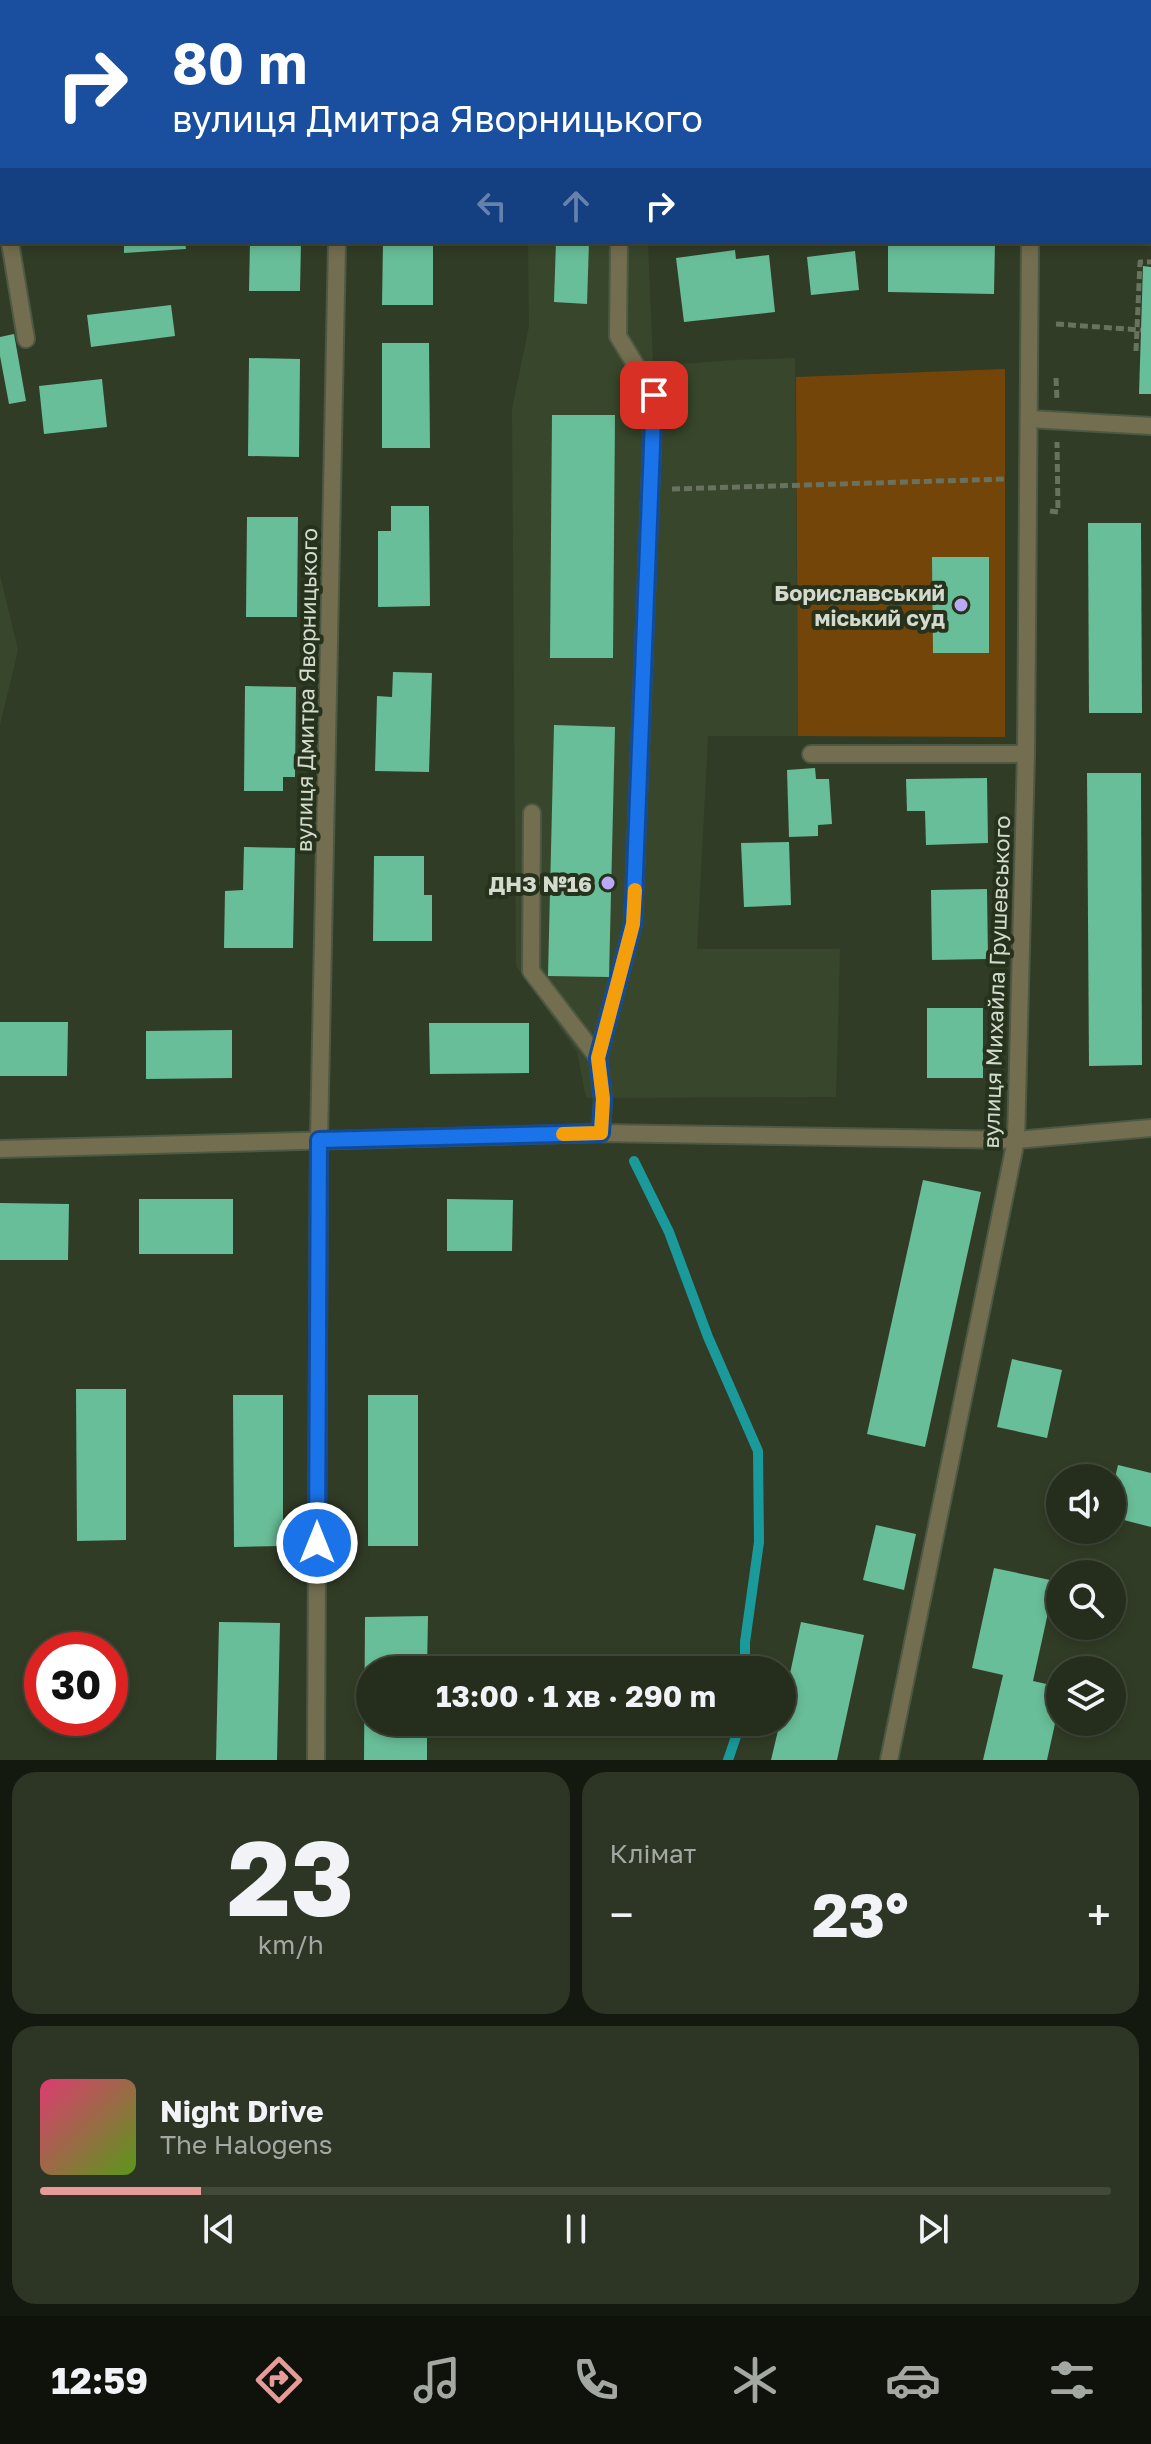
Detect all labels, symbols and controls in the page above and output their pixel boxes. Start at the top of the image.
text: 80 m [172,29,307,96]
icon: right [40,32,144,136]
text: вулиця Дмитра Яворницького [172,97,703,140]
icon: left [470,184,514,228]
icon: ahead [554,184,598,228]
icon: right [638,184,682,228]
pin [620,361,688,429]
icon: arrive [632,373,676,417]
street label: вулиця Дмитра Яворницького [290,528,322,852]
place label: Бориславський міський суд [774,579,945,631]
marker: Бориславський міський суд [952,596,970,614]
street label: вулиця Михайла Грушевського [977,815,1015,1149]
place label: ДНЗ №16 [489,870,592,897]
marker: ДНЗ №16 [599,874,617,892]
map controls [1046,1464,1126,1736]
button: sound [1046,1464,1126,1544]
position arrow [275,1501,359,1585]
button: search [1046,1560,1126,1640]
speed limit sign: 30 [24,1632,128,1736]
button: layers [1046,1656,1126,1736]
text: 13:00 · 1 хв · 290 m [436,1678,716,1714]
text: 23 [227,1814,354,1939]
text: Клімат [610,1838,696,1869]
text: 23° [812,1878,909,1950]
text: − [610,1888,634,1941]
text: + [1087,1888,1111,1941]
text: km/h [258,1929,324,1960]
text: Night Drive [160,2093,324,2129]
text: The Halogens [160,2129,333,2160]
icon: previous [197,2207,241,2251]
icon: pause [554,2207,598,2251]
icon: next [911,2207,955,2251]
icon: directions [251,2352,307,2408]
icon: music [409,2352,465,2408]
icon: phone [568,2352,624,2408]
icon: climate [727,2352,783,2408]
icon: car [885,2352,941,2408]
icon: filters [1044,2352,1100,2408]
text: 12:59 [51,2359,148,2402]

